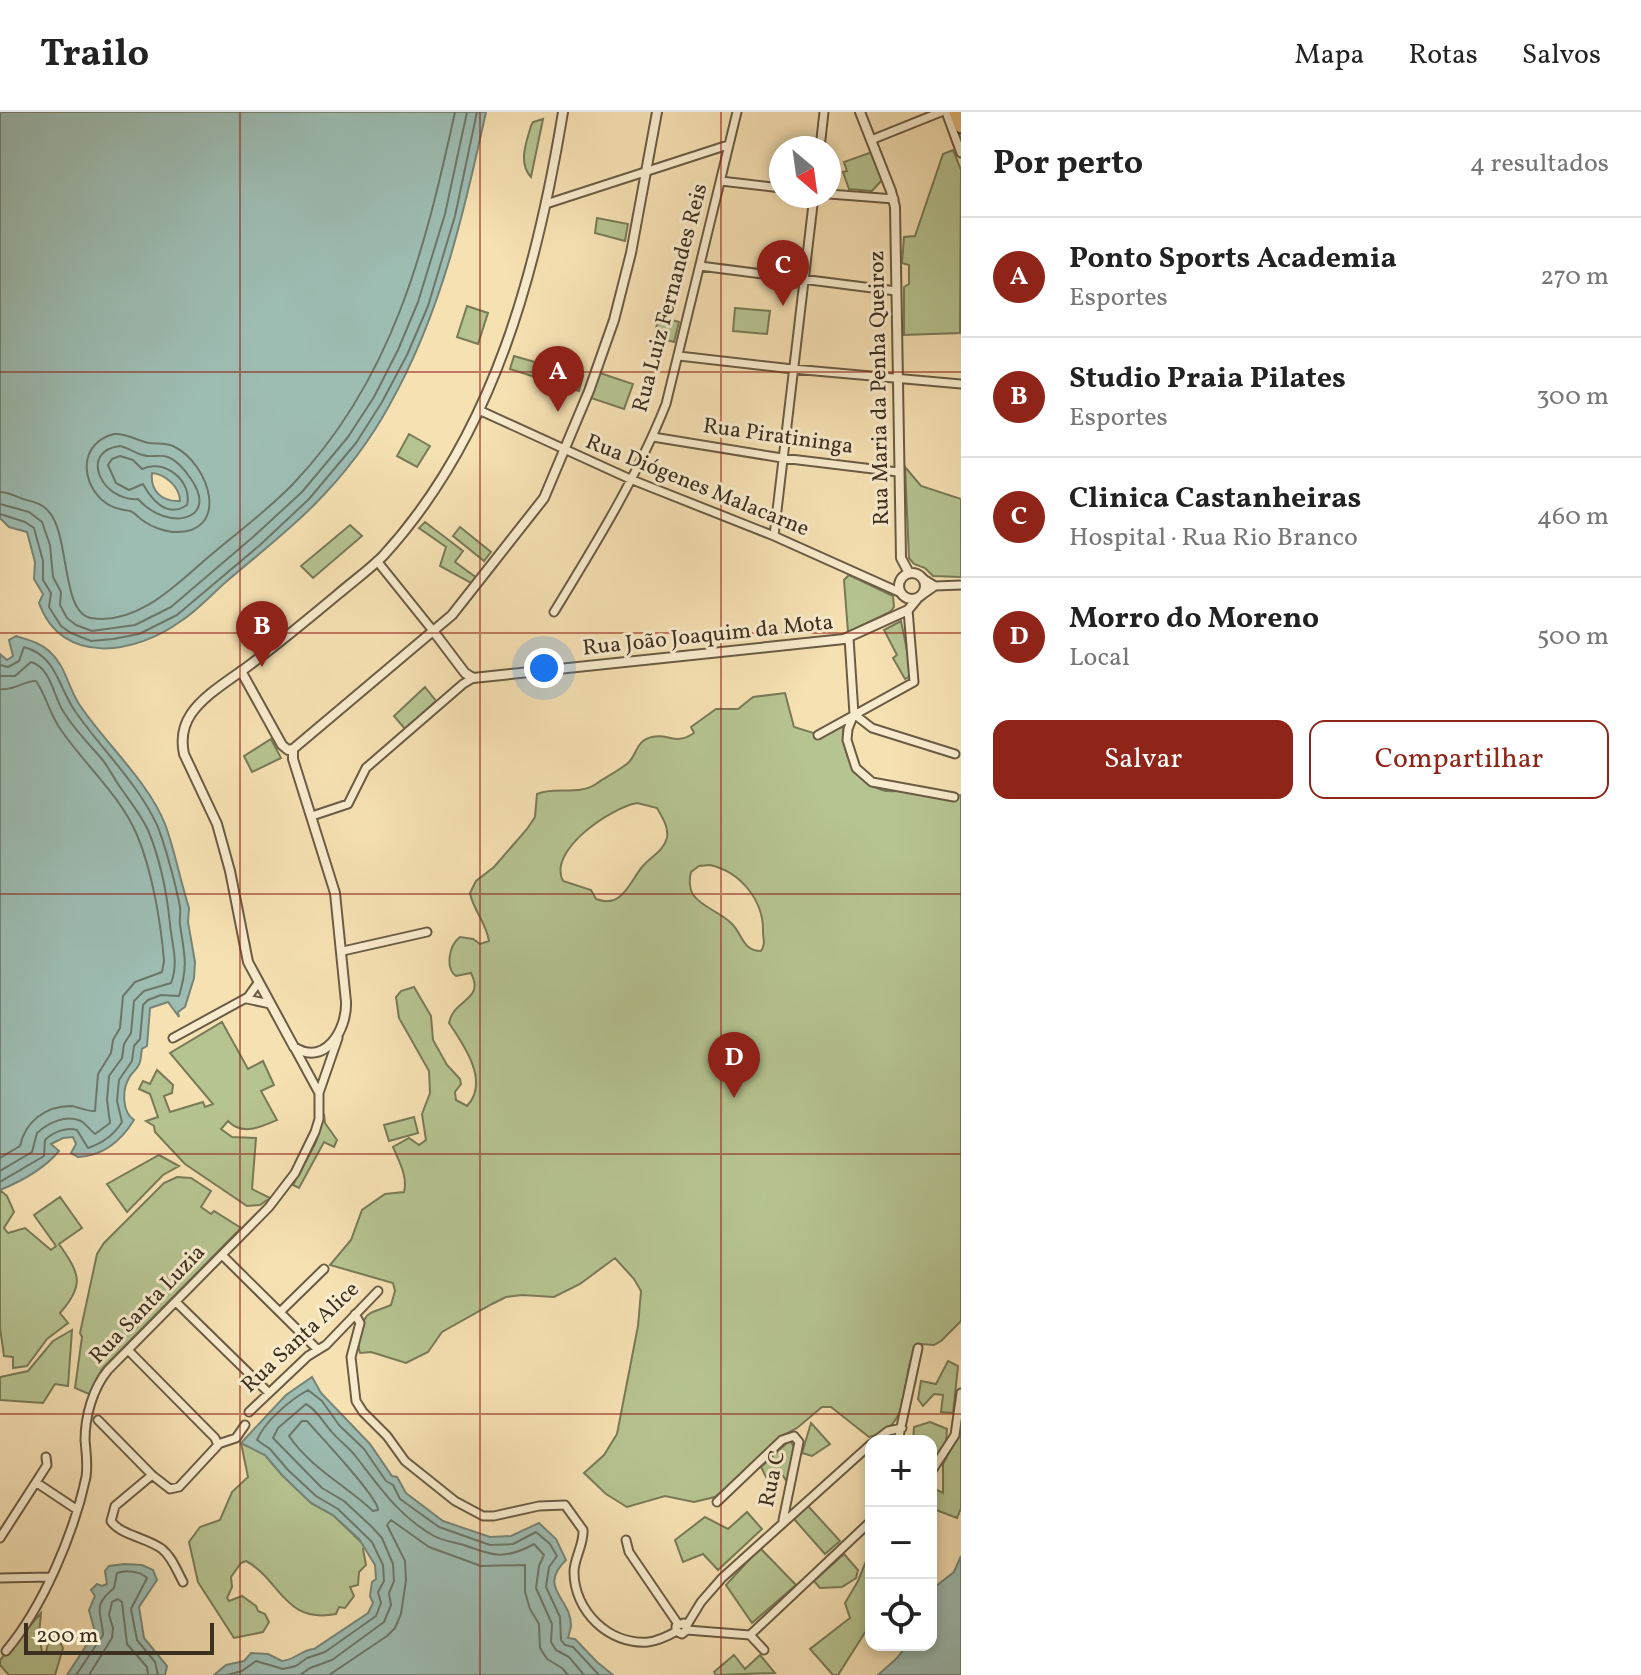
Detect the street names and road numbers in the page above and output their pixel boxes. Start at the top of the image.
street label: Rua Luiz Fernandes Reis [626,180,716,416]
street label: Rua Maria da Penha Queiroz [862,250,898,526]
street label: Rua Piratininga [701,411,855,463]
street label: Rua Diógenes Malacarne [580,427,814,545]
street label: Rua João Joaquim da Mota [581,607,835,665]
street label: Rua Santa Luzia [83,1238,213,1372]
street label: Rua Santa Alice [235,1275,367,1401]
street label: Rua C [752,1448,794,1510]

